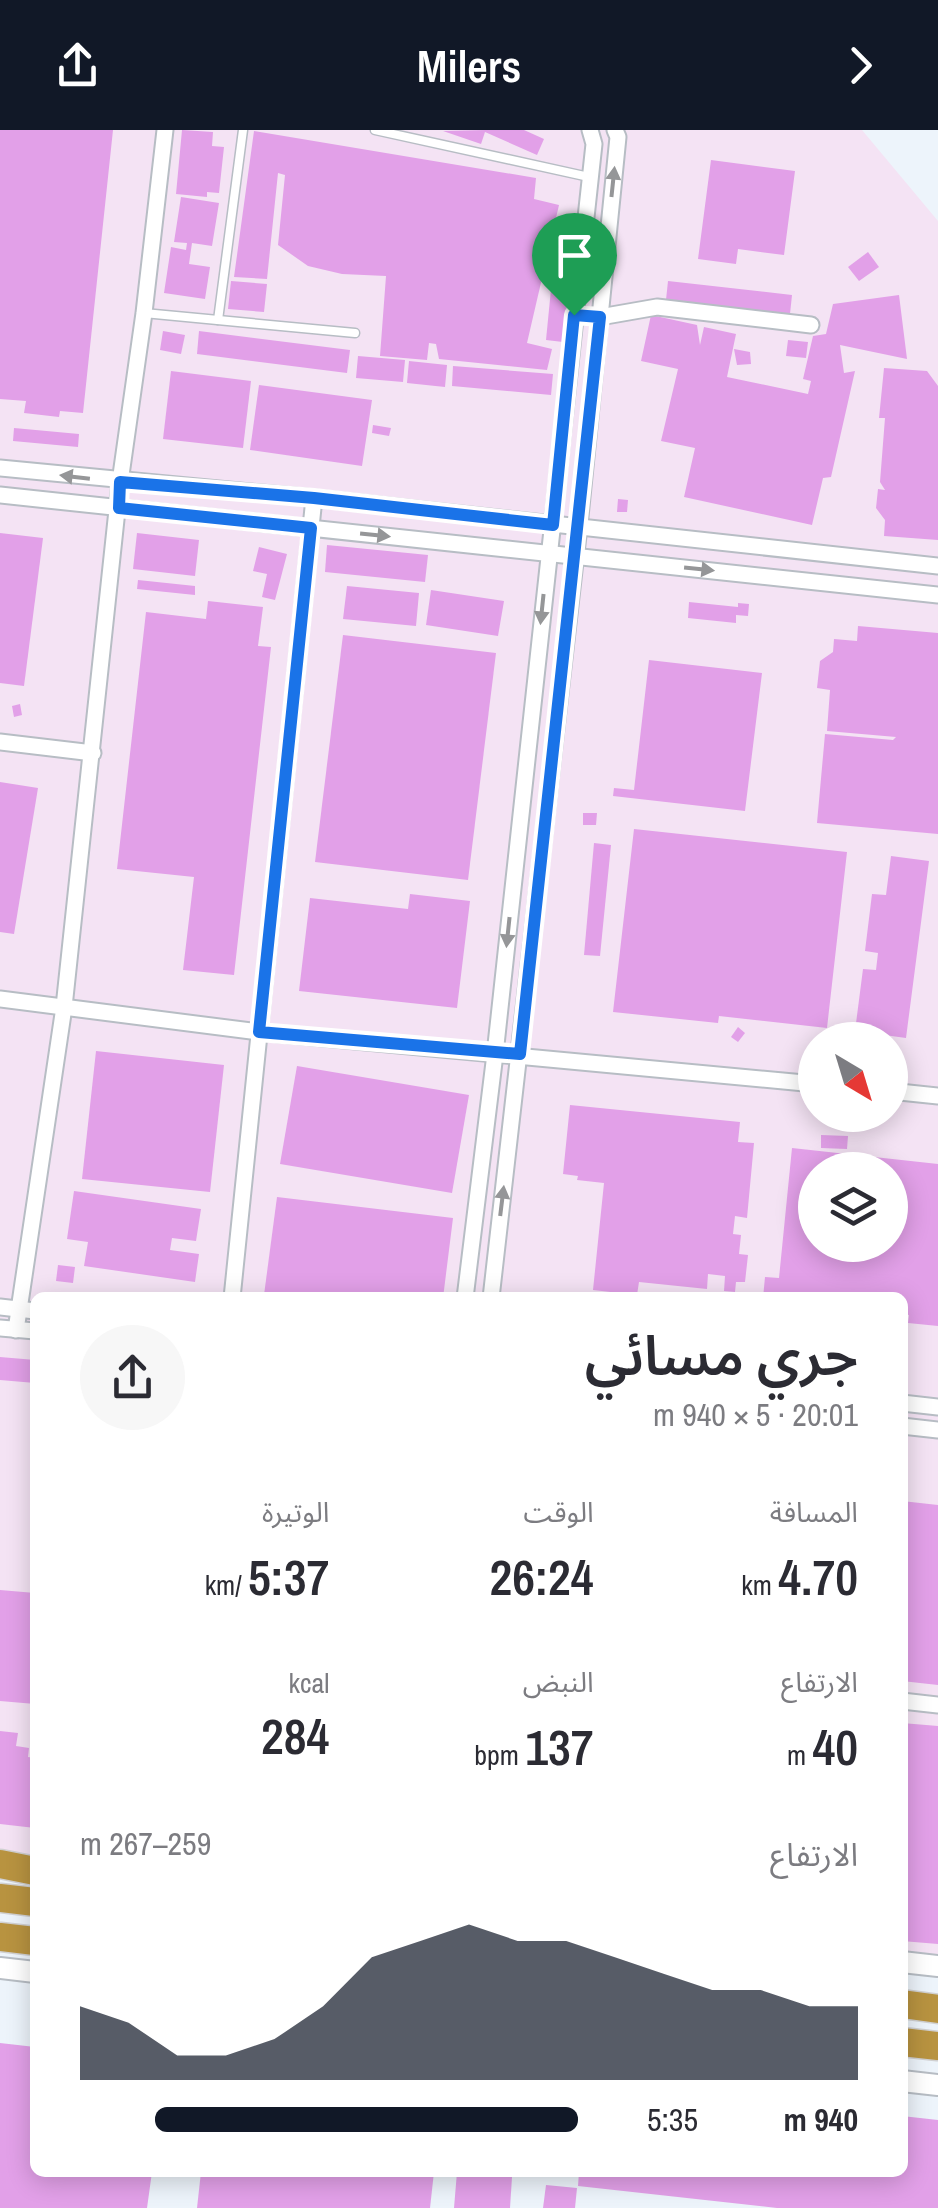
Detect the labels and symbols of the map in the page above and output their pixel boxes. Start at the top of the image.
one-way arrow [606,165,622,197]
pin [532,213,617,316]
one-way arrow [59,469,91,485]
one-way arrow [360,527,392,543]
one-way arrow [683,562,715,578]
one-way arrow [534,594,550,625]
one-way arrow [500,917,516,949]
north arrow [798,1022,908,1132]
one-way arrow [494,1184,510,1216]

